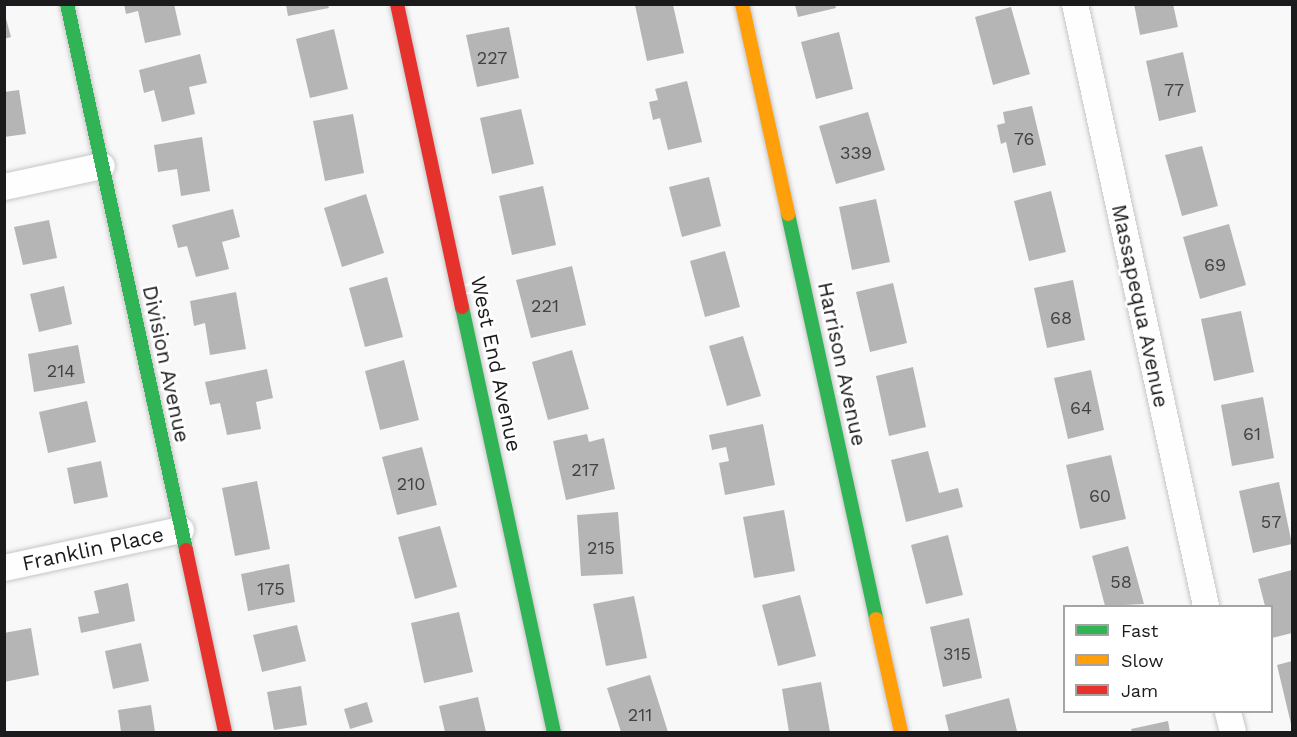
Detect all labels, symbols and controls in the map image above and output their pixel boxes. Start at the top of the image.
house number: 227 [477,47,507,69]
house number: 77 [1164,79,1184,101]
house number: 76 [1014,128,1034,150]
house number: 339 [840,142,872,164]
street label: Massapequa Avenue [1106,201,1174,411]
house number: 69 [1204,254,1226,276]
street label: West End Avenue [465,274,527,454]
street label: Harrison Avenue [812,279,872,449]
street label: Division Avenue [137,283,195,445]
house number: 221 [531,295,559,317]
house number: 68 [1050,307,1072,329]
house number: 214 [47,360,75,382]
house number: 64 [1070,397,1092,419]
house number: 61 [1243,423,1261,445]
house number: 217 [571,459,599,481]
house number: 210 [397,473,425,495]
house number: 60 [1089,485,1111,507]
house number: 57 [1261,511,1281,533]
street label: Franklin Place [20,522,166,576]
house number: 215 [587,537,615,559]
house number: 58 [1110,571,1132,593]
house number: 175 [257,578,285,600]
legend [1063,605,1273,713]
text: Fast [1121,620,1158,641]
house number: 315 [943,643,971,665]
text: Slow [1121,650,1164,671]
text: Jam [1121,680,1158,701]
house number: 211 [628,704,652,726]

